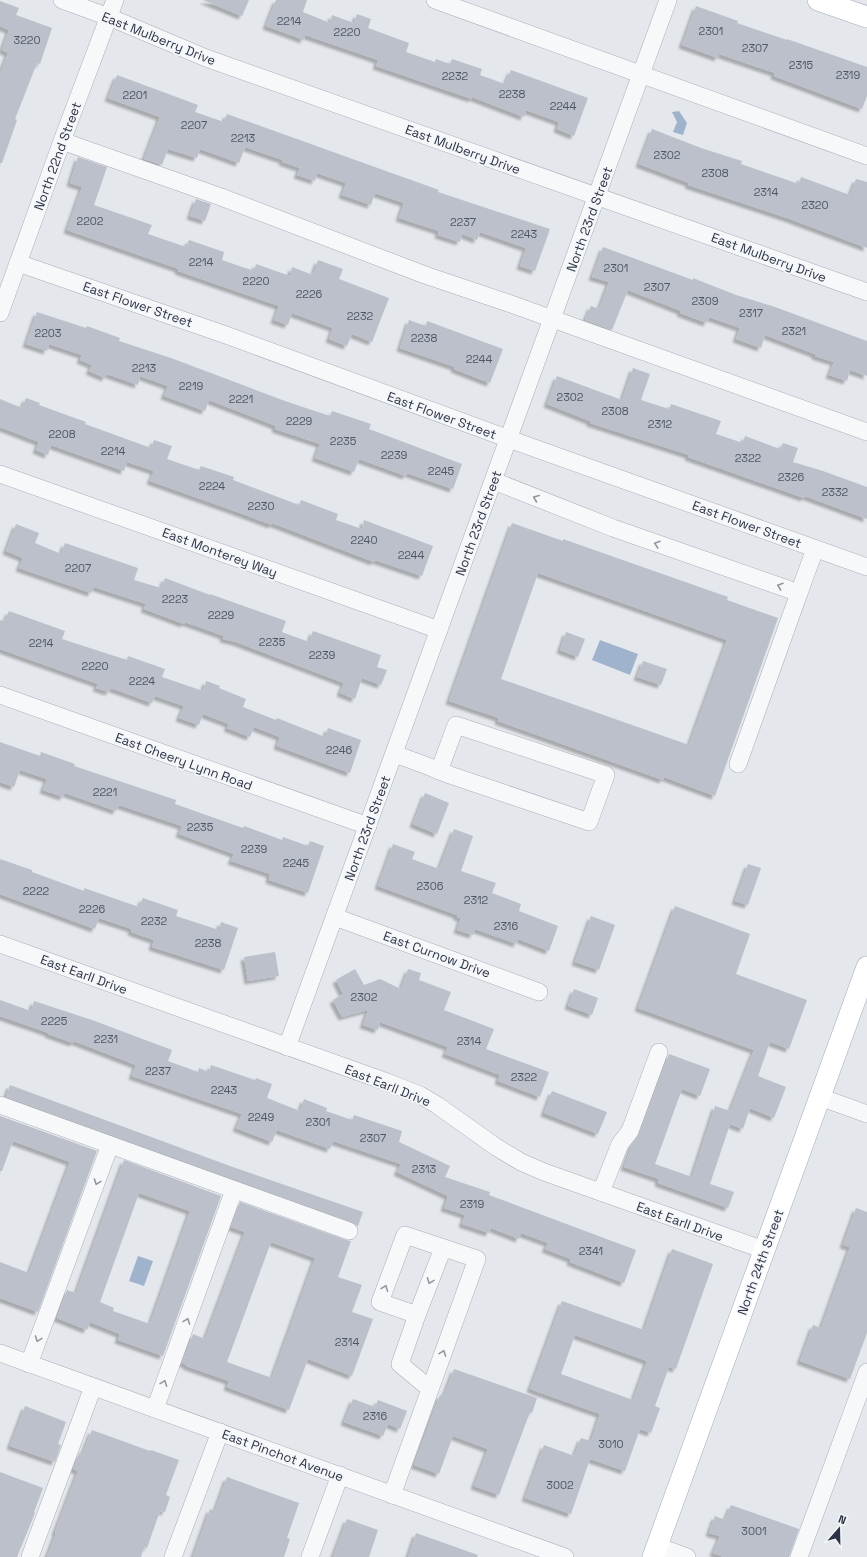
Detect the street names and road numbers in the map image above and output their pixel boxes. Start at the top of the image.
street label: East Mulberry Drive [99,8,218,69]
street label: North 22nd Street [30,100,85,213]
street label: East Mulberry Drive [403,121,523,178]
street label: North 23rd Street [563,164,616,274]
street label: East Mulberry Drive [709,229,829,286]
street label: East Flower Street [81,278,195,331]
street label: East Flower Street [385,388,499,443]
street label: North 23rd Street [452,468,505,578]
street label: East Flower Street [690,497,804,552]
street label: East Monterey Way [160,524,280,581]
street label: East Cheery Lynn Road [113,729,255,794]
street label: North 23rd Street [341,773,394,883]
street label: East Curnow Drive [381,927,493,982]
street label: East Earll Drive [38,951,130,998]
street label: East Earll Drive [342,1060,433,1110]
street label: East Earll Drive [634,1198,726,1245]
street label: North 24th Street [733,1207,788,1317]
street label: East Pinchot Avenue [220,1426,346,1485]

